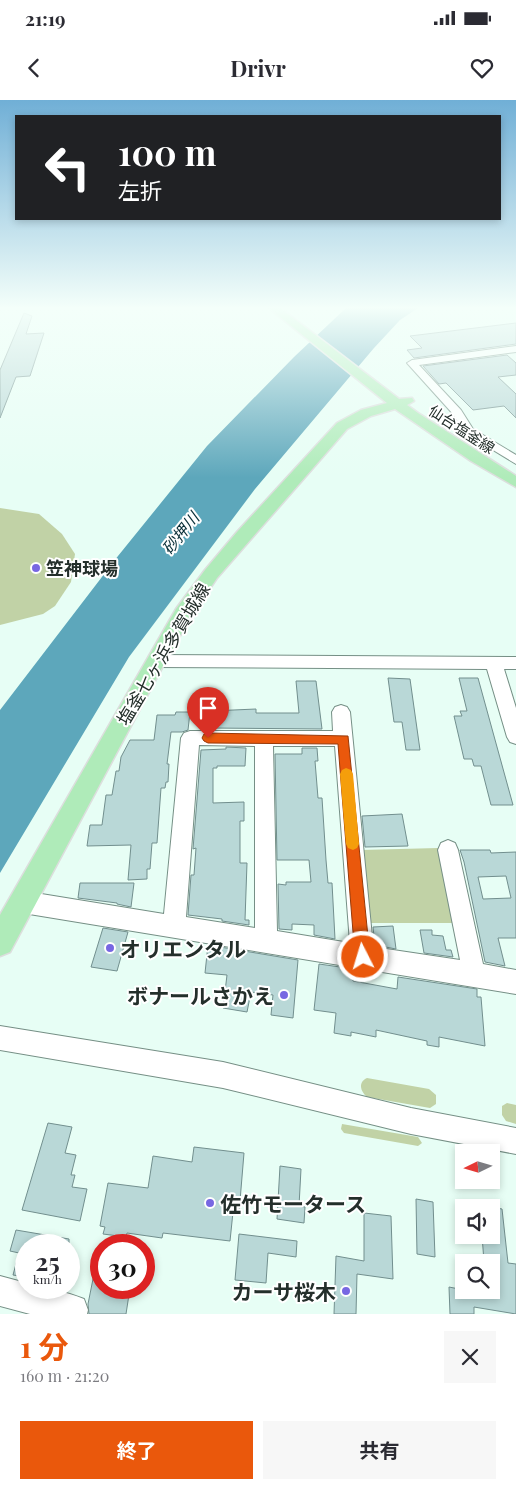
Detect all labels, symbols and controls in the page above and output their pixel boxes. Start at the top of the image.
text: 21:19 [25,5,66,31]
text: Drivr [230,53,286,83]
icon: back [20,54,48,82]
icon: heart [468,54,496,82]
text: 100 m [118,128,216,175]
icon: left [35,135,100,200]
text: 左折 [118,175,162,205]
street label: 仙台塩釜線 [425,400,499,458]
water label: 砂押川 [157,506,205,558]
place label: 笠神球場 [46,556,118,580]
marker: 笠神球場 [30,562,42,574]
street label: 塩釜七ヶ浜多賀城線 [111,578,215,730]
pin [187,687,229,738]
icon: arrive [194,694,222,722]
position arrow [336,930,388,982]
place label: オリエンタル [120,934,246,962]
marker: オリエンタル [104,942,116,954]
place label: ボナールさかえ [127,981,274,1009]
marker: ボナールさかえ [278,989,290,1001]
north arrow [455,1144,500,1189]
map controls [455,1144,500,1299]
place label: 佐竹モータース [220,1189,366,1217]
marker: 佐竹モータース [204,1197,216,1209]
button: sound [455,1199,500,1244]
speed limit sign: 30 [90,1234,155,1299]
text: 25 [35,1244,60,1277]
button: search [455,1254,500,1299]
text: km/h [33,1271,62,1287]
place label: カーサ桜木 [231,1277,336,1305]
marker: カーサ桜木 [340,1285,352,1297]
text: 1 分 [20,1326,68,1366]
button: close [444,1331,496,1383]
text: 160 m · 21:20 [20,1365,109,1386]
button: 終了 [20,1421,253,1479]
button: 共有 [263,1421,496,1479]

